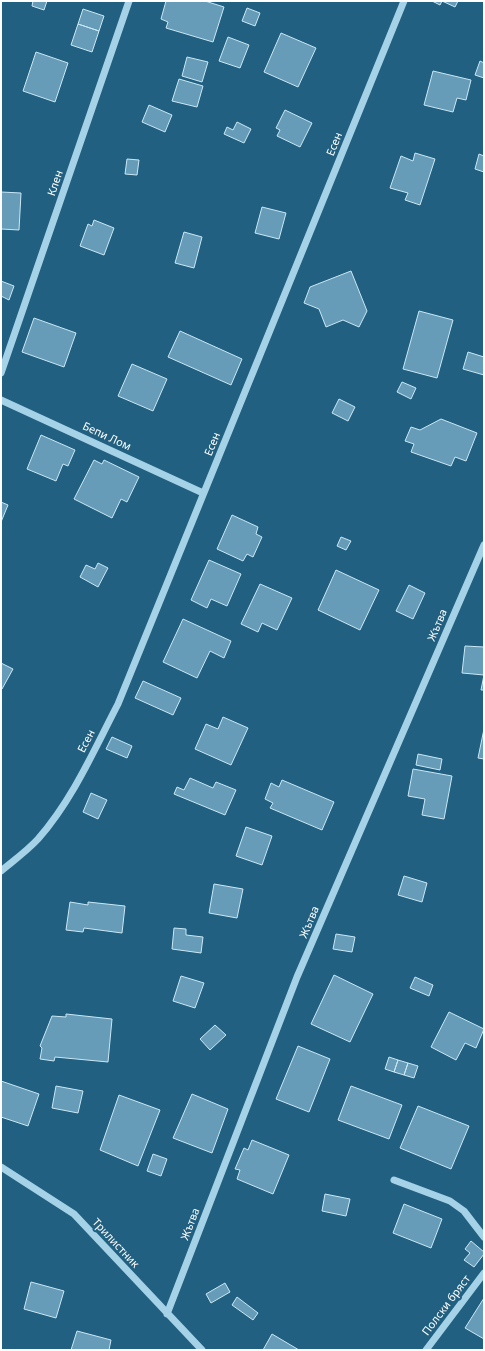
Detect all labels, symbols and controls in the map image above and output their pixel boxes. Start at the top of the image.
street label: Есен [322,130,345,158]
street label: Клен [43,168,66,198]
street label: Бепи Лом [81,418,134,453]
street label: Есен [200,430,223,458]
street label: Жътва [423,606,450,643]
street label: Есен [73,727,98,755]
street label: Жътва [295,903,322,940]
street label: Жътва [177,1206,203,1242]
street label: Трилистник [90,1215,143,1271]
street label: Полски бряст [418,1271,473,1338]

